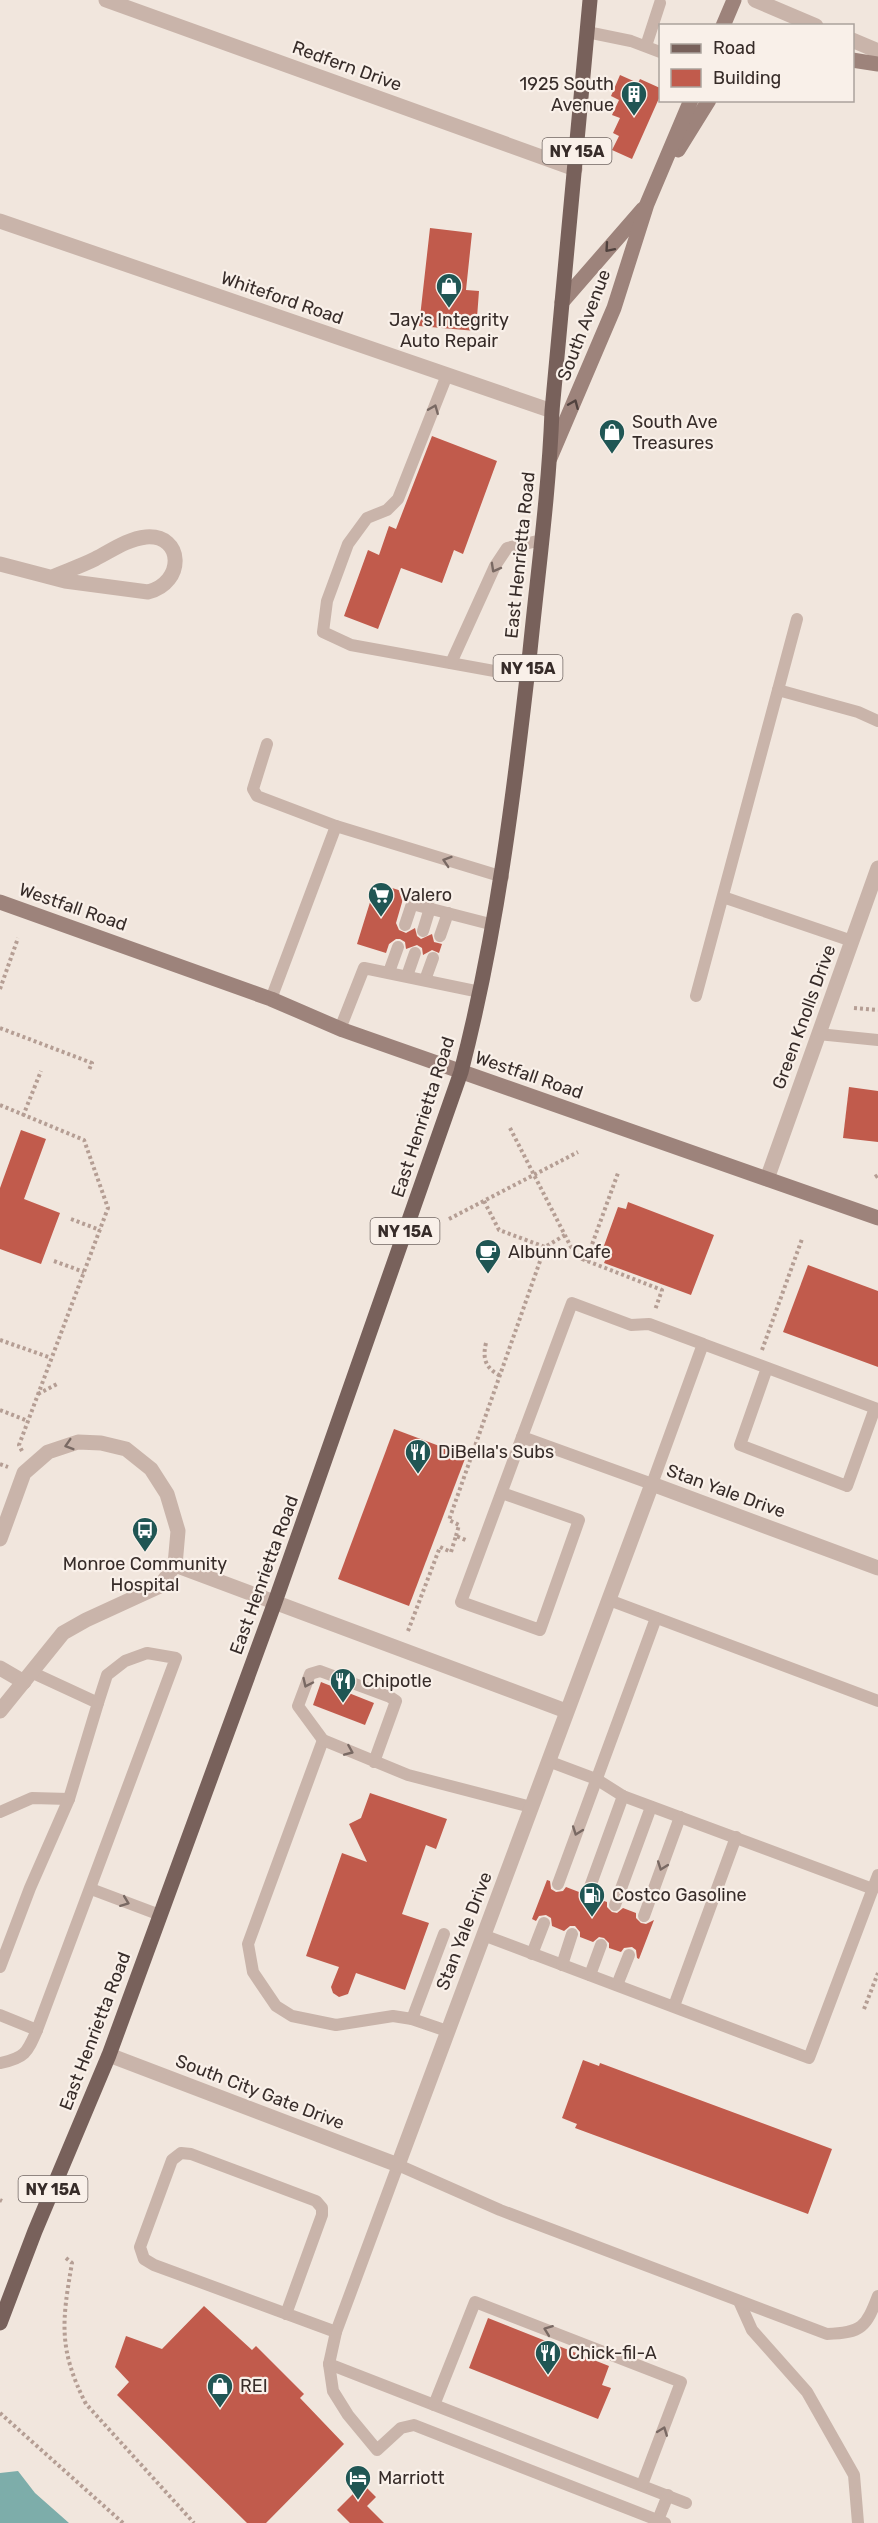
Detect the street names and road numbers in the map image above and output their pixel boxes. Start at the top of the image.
street label: Redfern Drive [289,36,405,96]
road number: NY 15A [542,138,612,164]
street label: South Avenue [553,266,615,384]
street label: Whiteford Road [218,267,346,329]
street label: East Henrietta Road [500,471,540,639]
road number: NY 15A [494,655,562,681]
street label: Westfall Road [16,878,130,936]
street label: Green Knolls Drive [768,942,840,1092]
street label: East Henrietta Road [387,1034,459,1200]
street label: Westfall Road [472,1046,586,1104]
road number: NY 15A [370,1218,440,1244]
street label: Stan Yale Drive [664,1459,788,1523]
street label: East Henrietta Road [225,1492,303,1658]
street label: Stan Yale Drive [431,1869,497,1993]
street label: East Henrietta Road [55,1949,135,2113]
street label: South City Gate Drive [173,2050,347,2134]
road number: NY 15A [19,2176,88,2202]

